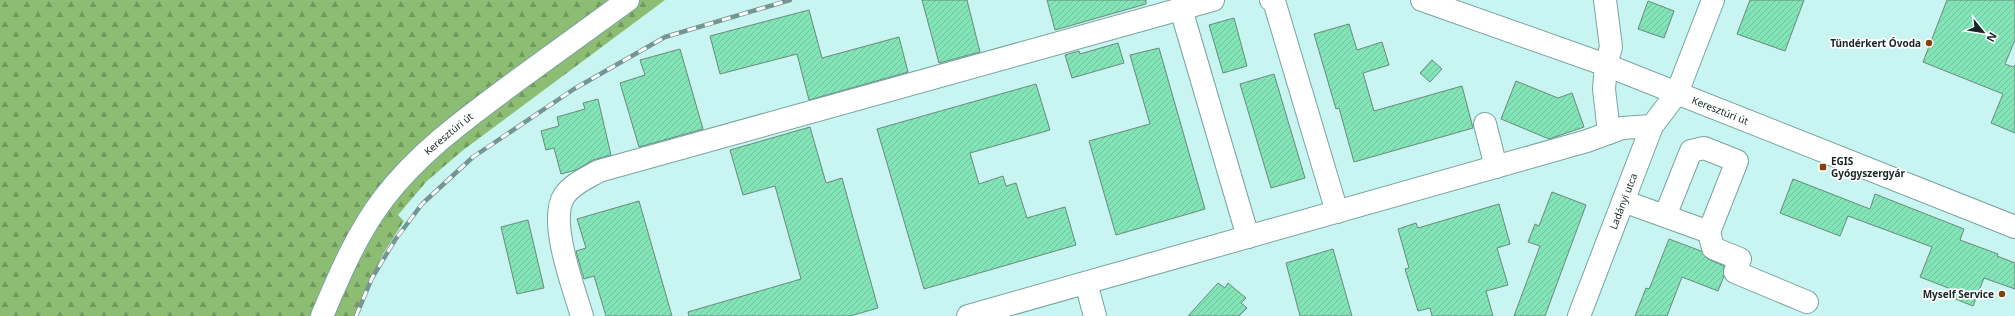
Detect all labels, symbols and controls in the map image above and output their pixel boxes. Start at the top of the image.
north arrow [1963,12,2003,52]
text: N [1983,30,2001,45]
place label: Tündérkert Óvoda [1830,36,1921,50]
marker: Tündérkert Óvoda [1924,38,1934,48]
street label: Keresztúri út [1690,93,1751,128]
street label: Keresztúri út [421,109,476,158]
place label: EGIS Gyógyszergyár [1831,154,1906,180]
marker: EGIS Gyógyszergyár [1818,162,1828,172]
street label: Ladányi utca [1606,171,1640,231]
place label: Myself Service [1923,287,1994,301]
marker: Myself Service [1997,289,2007,299]

